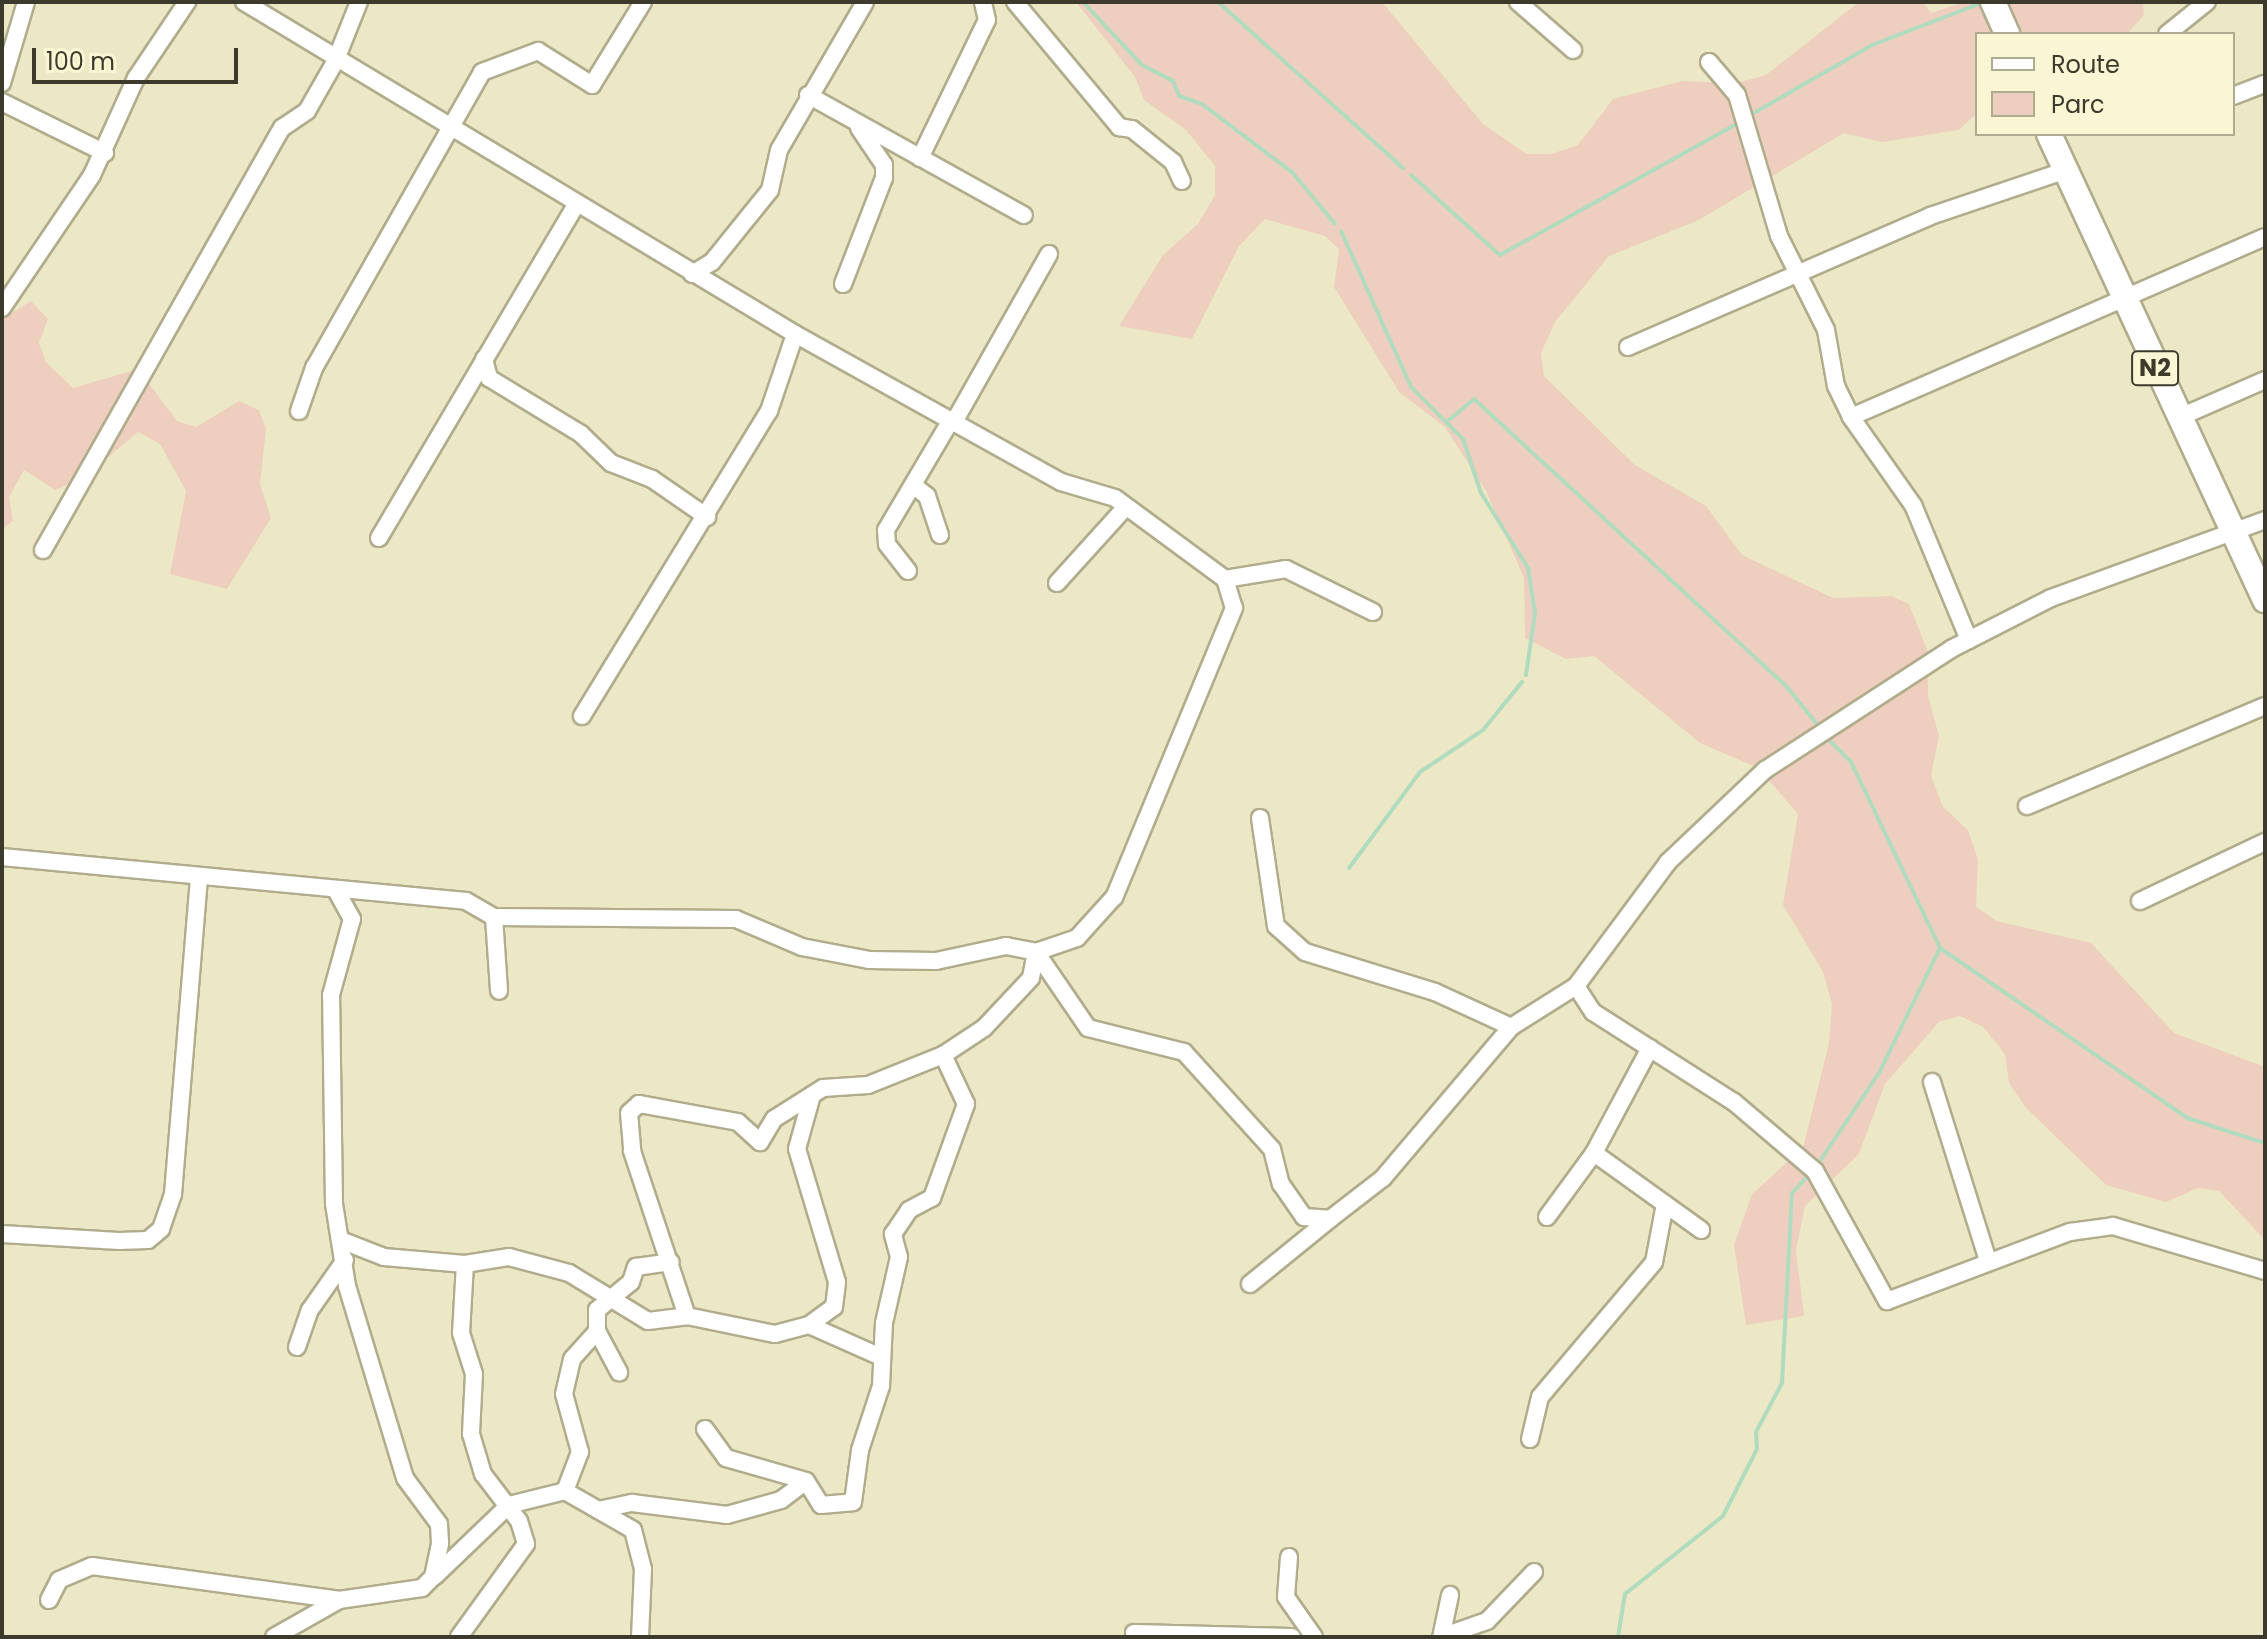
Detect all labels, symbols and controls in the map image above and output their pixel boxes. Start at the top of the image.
scale bar [36,32,242,82]
legend [1975,32,2235,136]
text: 100 m [46,45,115,78]
text: Route [2051,48,2120,81]
text: Parc [2051,88,2105,121]
road number: N2 [2131,348,2179,388]

